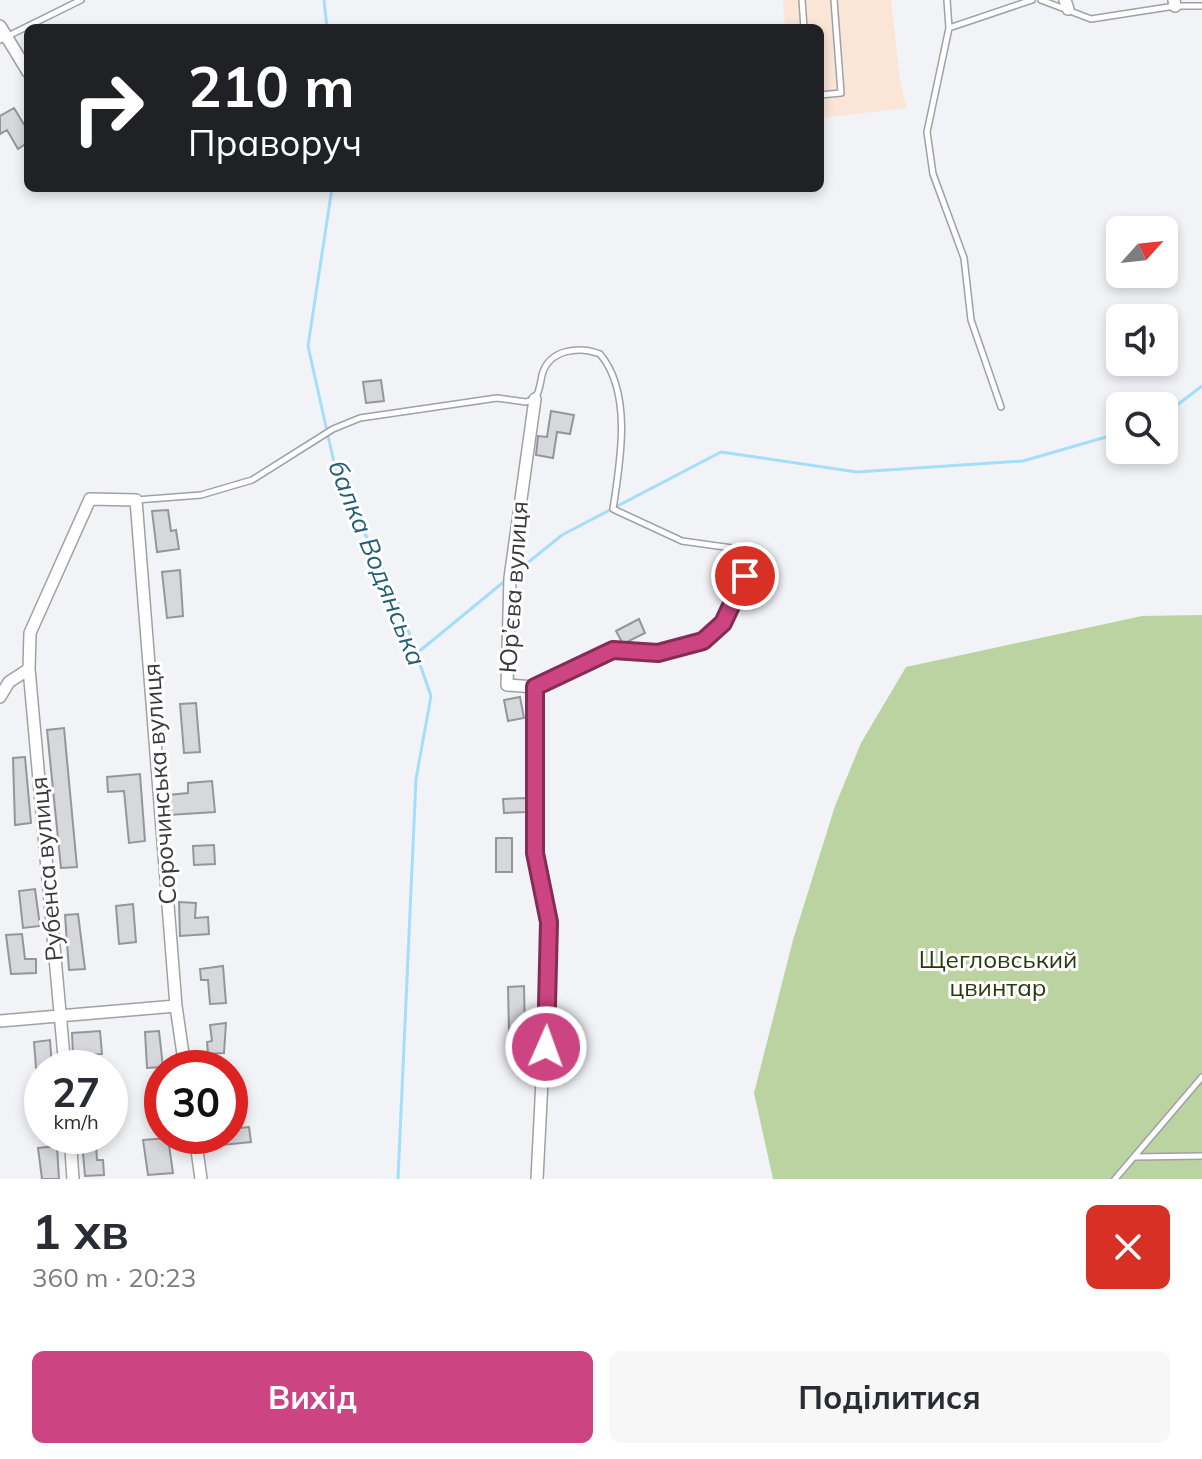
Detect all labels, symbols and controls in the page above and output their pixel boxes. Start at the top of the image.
text: 210 m [188,51,355,121]
icon: right [56,56,160,160]
text: Праворуч [188,120,362,165]
north arrow [1106,216,1178,288]
map controls [1106,216,1178,464]
button: sound [1106,304,1178,376]
button: search [1106,392,1178,464]
water label: балка Водянська [321,455,434,670]
street label: Юр’єва вулиця [492,500,534,674]
pin [711,542,779,610]
icon: arrive [723,554,767,598]
street label: Сорочинська вулиця [136,662,182,906]
street label: Рубенса вулиця [23,776,69,963]
park label: Щегловський цвинтар [919,944,1077,1002]
position arrow [504,1005,588,1089]
speed limit sign: 30 [144,1050,248,1154]
text: 27 [52,1067,100,1117]
text: km/h [53,1109,99,1134]
text: 1 хв [32,1201,129,1261]
button: close [1086,1205,1170,1289]
text: 360 m · 20:23 [32,1261,196,1294]
button: Вихід [32,1351,593,1443]
button: Поділитися [609,1351,1170,1443]

